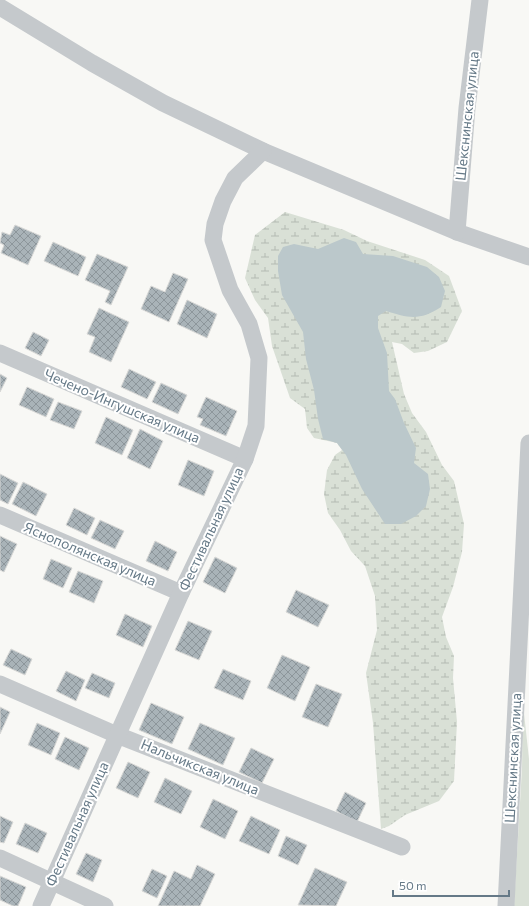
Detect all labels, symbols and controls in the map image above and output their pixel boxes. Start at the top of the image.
street label: Шекснинская улица [451,50,482,182]
street label: Чечено-Ингушская улица [42,365,203,446]
street label: Фестивальная улица [174,464,247,593]
street label: Яснополянская улица [21,518,159,589]
street label: Шекснинская улица [501,693,524,823]
street label: Нальчикская улица [139,735,262,798]
street label: Фестивальная улица [41,759,112,889]
scale bar [393,872,509,898]
text: 50 m [399,878,427,892]

